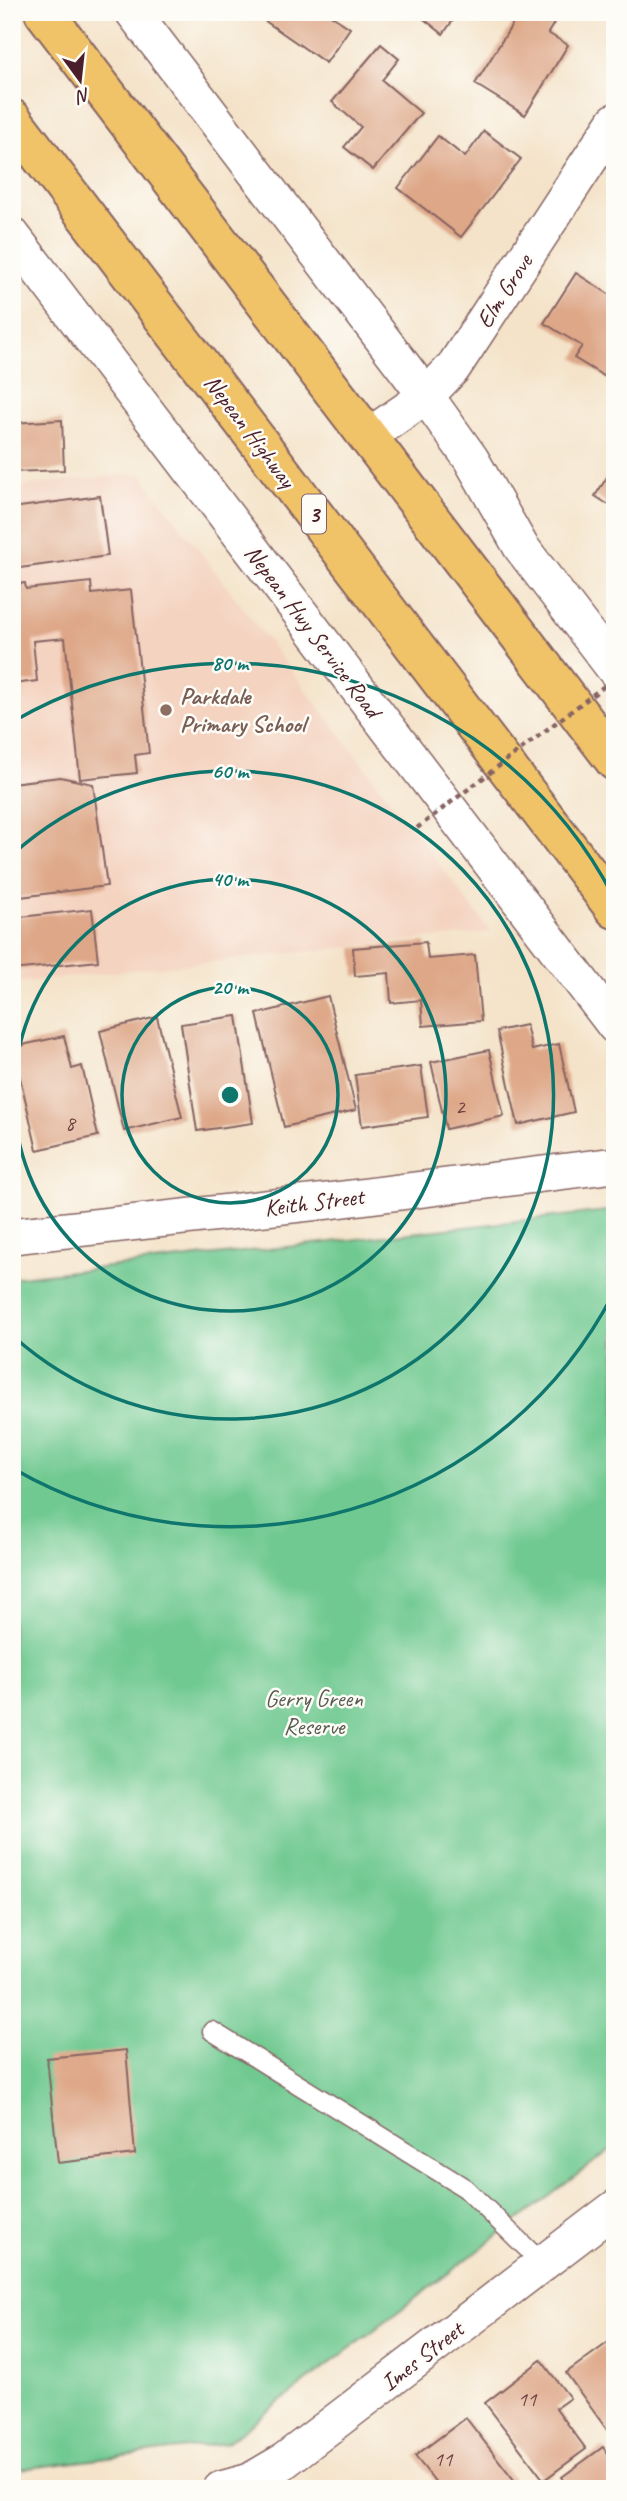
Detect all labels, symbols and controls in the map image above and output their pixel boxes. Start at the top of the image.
north arrow [46,46,116,116]
text: N [72,82,93,109]
street label: Elm Grove [469,247,540,334]
street label: Nepean Highway [198,369,303,495]
road number: 3 [302,494,326,534]
street label: Nepean Hwy Service Road [238,539,390,726]
text: 80 m [212,650,250,676]
place label: Parkdale Primary School [180,681,310,739]
marker: Parkdale Primary School [158,702,174,718]
text: 60 m [212,758,250,784]
text: 40 m [212,866,250,892]
text: 20 m [212,974,250,1000]
centre of rings [218,1083,242,1107]
house number: 2 [455,1094,466,1120]
house number: 8 [65,1110,77,1136]
street label: Keith Street [263,1181,367,1223]
park label: Gerry Green Reserve [265,1683,363,1741]
street label: Imes Street [375,2313,471,2398]
house number: 11 [518,2386,538,2412]
house number: 11 [434,2446,454,2472]

